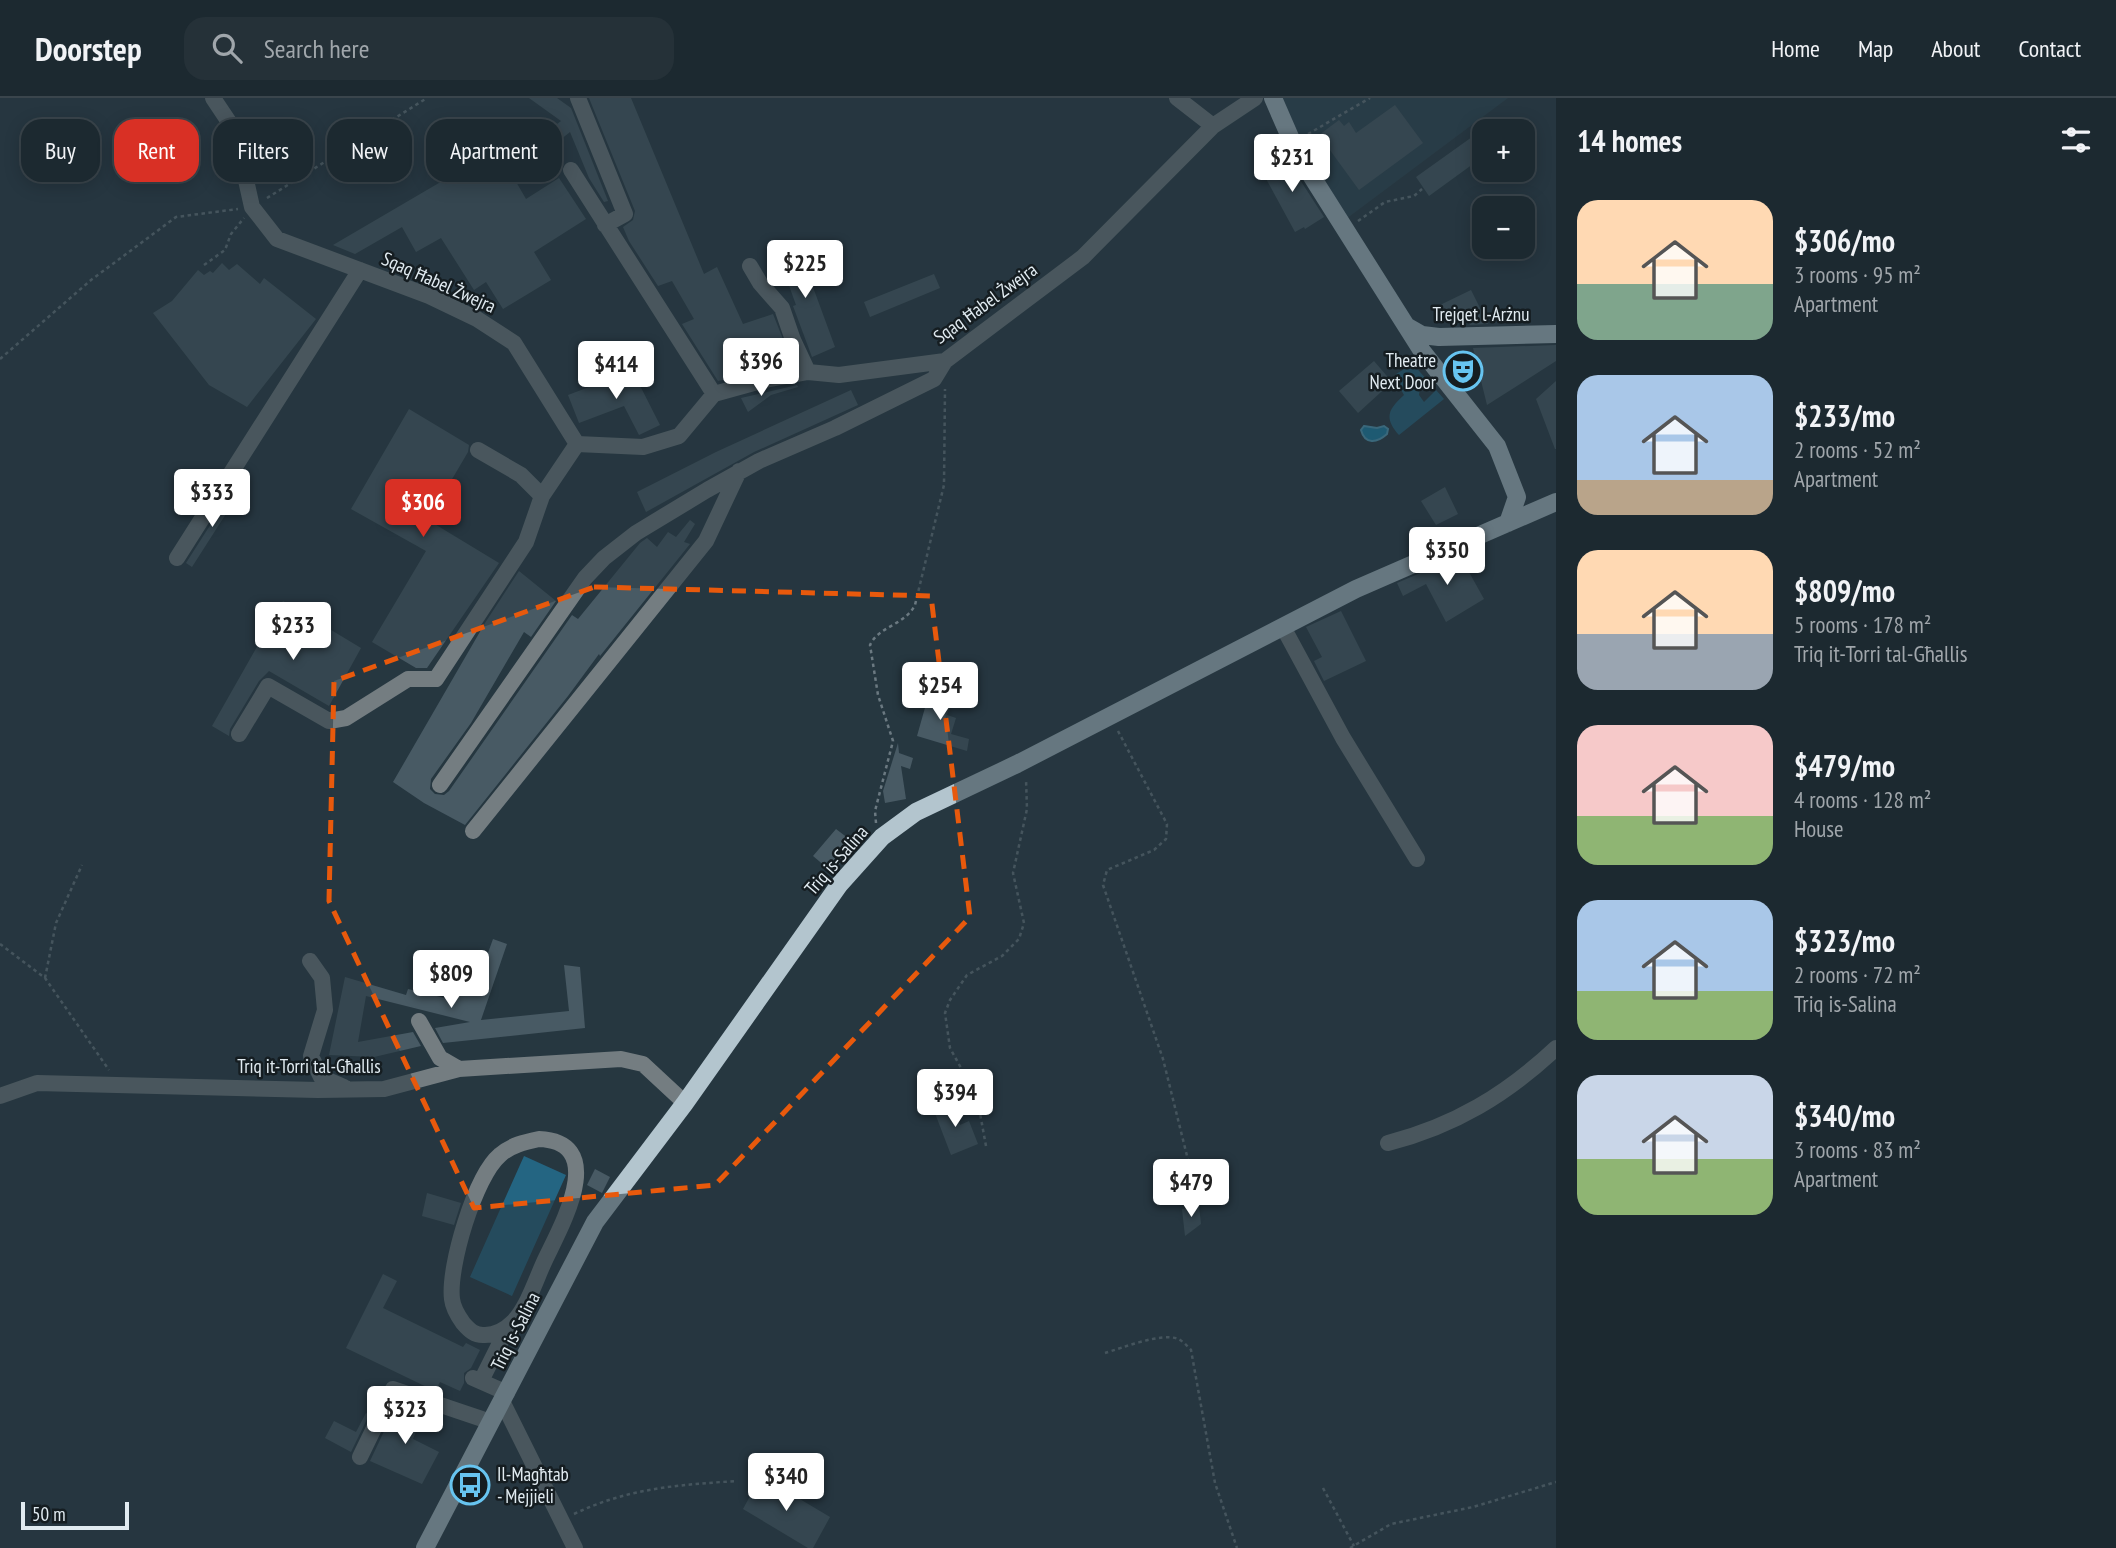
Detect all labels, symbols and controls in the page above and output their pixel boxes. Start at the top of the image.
search box [184,17,674,80]
text: Doorstep [35,27,142,70]
icon: search [208,29,246,67]
text: Search here [264,32,369,65]
text: Home [1771,33,1820,64]
text: Map [1858,33,1893,64]
text: About [1931,33,1980,64]
text: Contact [2018,33,2081,64]
chip: Buy [21,119,100,182]
chip: Rent [114,119,199,182]
chip: Filters [213,119,313,182]
chip: New [327,119,412,182]
chip: Apartment [426,119,562,182]
map controls [1472,119,1535,259]
button: + [1472,119,1535,182]
text: 14 homes [1577,121,1682,160]
icon: filters [2057,121,2095,159]
pin: $231 [1251,134,1333,194]
text: $231 [1270,142,1314,171]
button: − [1472,196,1535,259]
text: $306/mo [1794,221,1895,260]
icon: home [1633,228,1717,312]
pin: $225 [764,240,846,300]
street label: Sqaq Ħabel Żwejra [378,246,500,318]
text: $225 [783,248,827,277]
street label: Sqaq Ħabel Żwejra [929,257,1041,349]
text: 3 rooms · 95 m² [1794,260,1921,289]
text: Apartment [1794,289,1878,318]
street label: Trejqet l-Arżnu [1433,302,1529,326]
pin: $396 [720,338,802,398]
pin: $414 [575,342,657,401]
text: $396 [739,346,783,375]
place label: Theatre Next Door [1370,348,1437,394]
text: $414 [594,349,638,378]
theatre icon: Theatre Next Door [1442,350,1484,392]
text: $233/mo [1794,396,1895,435]
icon: home [1633,403,1717,487]
text: 2 rooms · 52 m² [1794,435,1921,464]
text: Apartment [1794,464,1878,493]
pin: $333 [171,470,253,529]
text: $333 [190,477,234,506]
pin: $306 [382,480,464,539]
text: $306 [401,487,445,516]
pin: $350 [1406,528,1488,587]
text: $350 [1425,535,1469,564]
text: $809/mo [1794,571,1895,610]
icon: home [1633,578,1717,662]
pin: $233 [252,602,334,662]
text: $233 [271,610,315,639]
text: 5 rooms · 178 m² [1794,610,1931,639]
text: Triq it-Torri tal-Għallis [1794,639,1968,668]
pin: $254 [899,662,981,722]
text: $254 [918,670,962,699]
text: $479/mo [1794,746,1895,785]
icon: home [1633,753,1717,837]
text: 4 rooms · 128 m² [1794,785,1931,814]
text: House [1794,814,1844,843]
street label: Triq is-Salina [799,820,873,900]
text: $323/mo [1794,921,1895,960]
icon: home [1633,928,1717,1012]
pin: $809 [410,950,492,1010]
text: $809 [429,958,473,987]
text: 2 rooms · 72 m² [1794,960,1921,989]
text: Triq is-Salina [1794,989,1897,1018]
street label: Triq it-Torri tal-Għallis [237,1054,381,1078]
pin: $394 [914,1070,996,1129]
text: $394 [933,1077,977,1106]
text: $340/mo [1794,1096,1895,1135]
icon: home [1633,1103,1717,1187]
text: 3 rooms · 83 m² [1794,1135,1921,1164]
pin: $479 [1150,1160,1232,1219]
text: Apartment [1794,1164,1878,1193]
text: $479 [1169,1167,1213,1196]
street label: Triq is-Salina [485,1288,545,1374]
pin: $323 [364,1386,446,1446]
text: $323 [383,1394,427,1423]
pin: $340 [745,1454,827,1513]
text: $340 [764,1461,808,1490]
place label: Il-Magħtab - Mejjieli [497,1462,569,1508]
bus stop icon: Il-Magħtab - Mejjieli [449,1464,491,1506]
scale bar [21,1499,130,1531]
text: 50 m [32,1502,66,1526]

